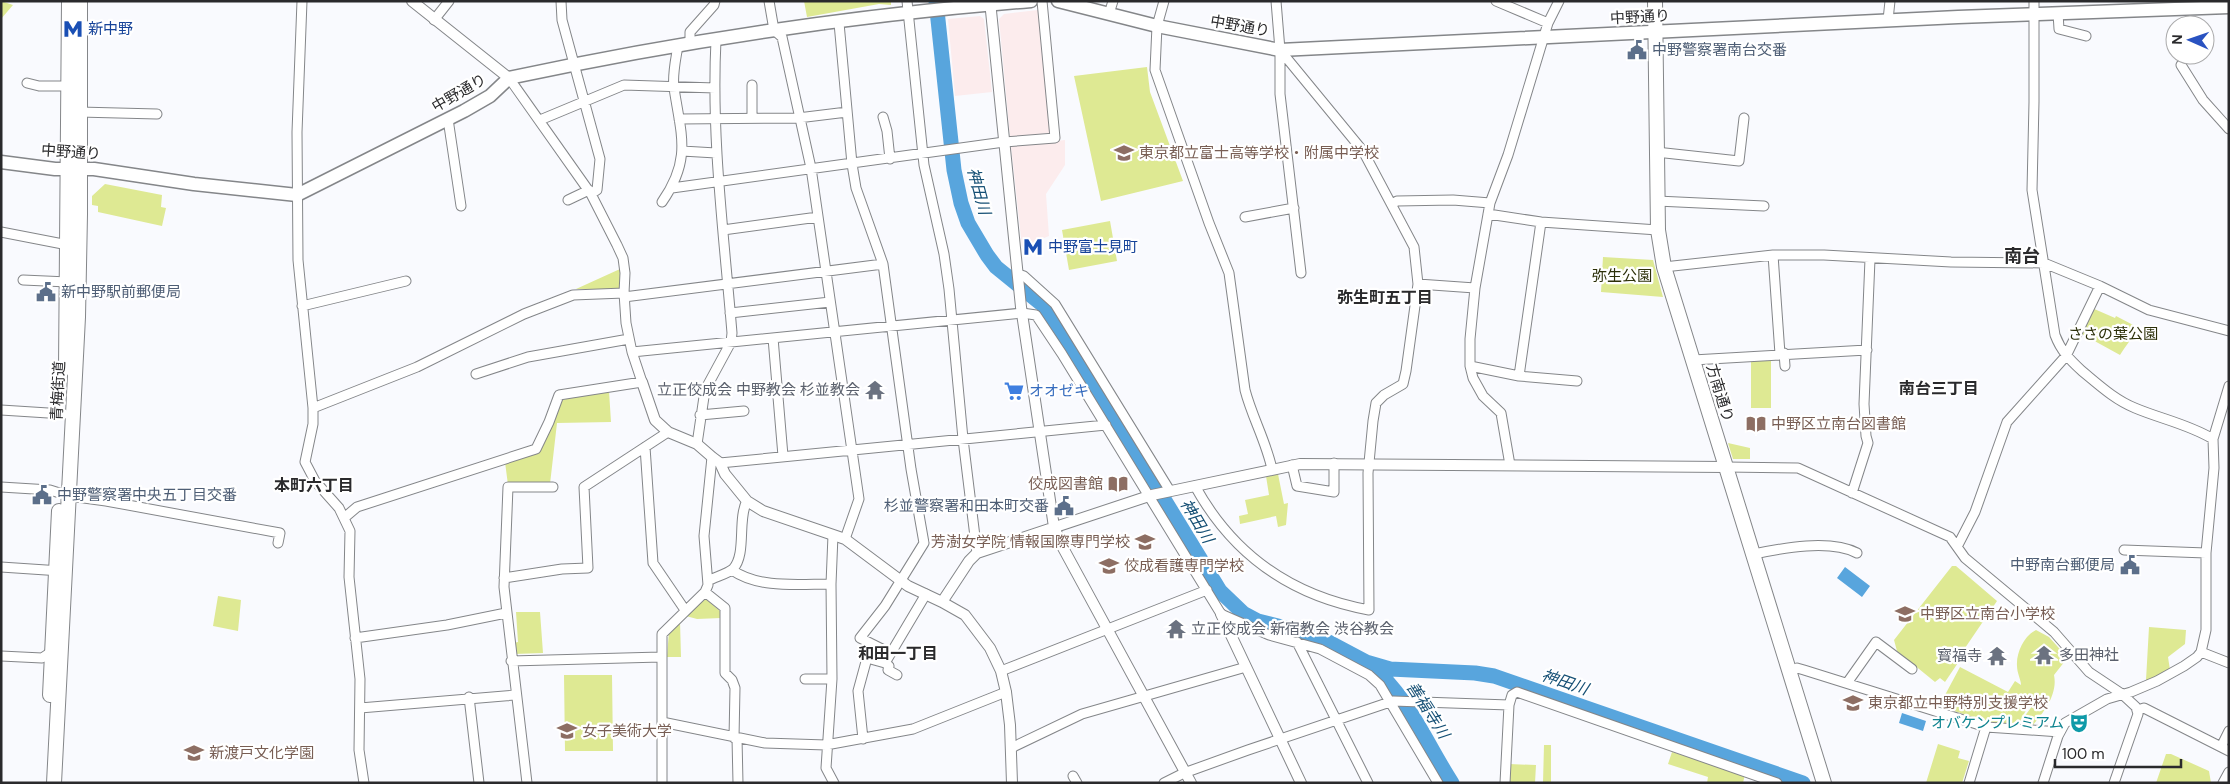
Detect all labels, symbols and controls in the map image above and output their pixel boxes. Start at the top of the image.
street label: 中野通り [1610,5,1670,29]
street label: 中野通り [1209,11,1271,41]
north arrow [2165,15,2215,65]
metro station icon: 新中野 [62,18,84,40]
place label: 新中野 [88,19,133,39]
text: N [2168,34,2186,45]
public building icon: 中野警察署南台交番 [1626,39,1648,61]
place label: 中野警察署南台交番 [1652,40,1787,60]
street label: 中野通り [428,69,490,117]
street label: 中野通り [40,140,102,164]
school or university icon: 東京都立富士高等学校・附属中学校 [1113,142,1135,164]
place label: 東京都立富士高等学校・附属中学校 [1139,143,1379,163]
water label: 神田川 [963,165,996,219]
metro station icon: 中野富士見町 [1022,236,1044,258]
place label: 中野富士見町 [1048,237,1138,257]
district label: 南台 [2004,244,2040,268]
park label: 弥生公園 [1592,266,1652,286]
public building icon: 新中野駅前郵便局 [35,281,57,303]
place label: 新中野駅前郵便局 [61,282,181,302]
district label: 弥生町五丁目 [1337,287,1433,308]
park label: ささの葉公園 [2068,324,2158,344]
street label: 青梅街道 [46,361,70,421]
street label: 方南通り [1702,361,1738,425]
district label: 南台三丁目 [1899,378,1979,399]
temple icon: 立正佼成会 中野教会 杉並教会 [864,379,886,401]
place label: 立正佼成会 中野教会 杉並教会 [657,380,860,400]
supermarket icon: オオゼキ [1003,380,1025,402]
place label: オオゼキ [1029,381,1089,401]
library icon: 中野区立南台図書館 [1745,413,1767,435]
place label: 中野区立南台図書館 [1771,414,1906,434]
library icon: 佼成図書館 [1107,473,1129,495]
place label: 佼成図書館 [1028,474,1103,494]
district label: 本町六丁目 [274,475,354,496]
public building icon: 中野警察署中央五丁目交番 [31,484,53,506]
place label: 中野警察署中央五丁目交番 [57,485,237,505]
public building icon: 杉並警察署和田本町交番 [1053,495,1075,517]
water label: 神田川 [1176,495,1219,549]
place label: 杉並警察署和田本町交番 [884,496,1049,516]
school or university icon: 芳澍女学院 情報国際専門学校 [1134,531,1156,553]
place label: 芳澍女学院 情報国際専門学校 [931,532,1130,552]
public building icon: 中野南台郵便局 [2119,554,2141,576]
school or university icon: 佼成看護専門学校 [1098,555,1120,577]
place label: 中野南台郵便局 [2010,555,2115,575]
place label: 佼成看護専門学校 [1124,556,1244,576]
school or university icon: 中野区立南台小学校 [1894,603,1916,625]
place label: 中野区立南台小学校 [1920,604,2055,624]
temple icon: 立正佼成会 新宿教会 渋谷教会 [1165,618,1187,640]
place label: 立正佼成会 新宿教会 渋谷教会 [1191,619,1394,639]
district label: 和田一丁目 [858,643,938,664]
temple icon: 多田神社 [2033,644,2055,666]
temple icon: 寳福寺 [1986,645,2008,667]
place label: 多田神社 [2059,645,2119,665]
place label: 寳福寺 [1937,646,1982,666]
water label: 神田川 [1539,664,1593,700]
water label: 善福寺川 [1402,677,1455,744]
school or university icon: 東京都立中野特別支援学校 [1842,692,1864,714]
place label: 東京都立中野特別支援学校 [1868,693,2048,713]
theatre icon: オバケンプレミアム [2068,712,2090,734]
place label: オバケンプレミアム [1931,713,2064,733]
school or university icon: 女子美術大学 [556,720,578,742]
place label: 女子美術大学 [582,721,672,741]
scale bar [2055,736,2181,768]
school or university icon: 新渡戸文化学園 [183,742,205,764]
place label: 新渡戸文化学園 [209,743,314,763]
text: 100 m [2062,744,2105,764]

